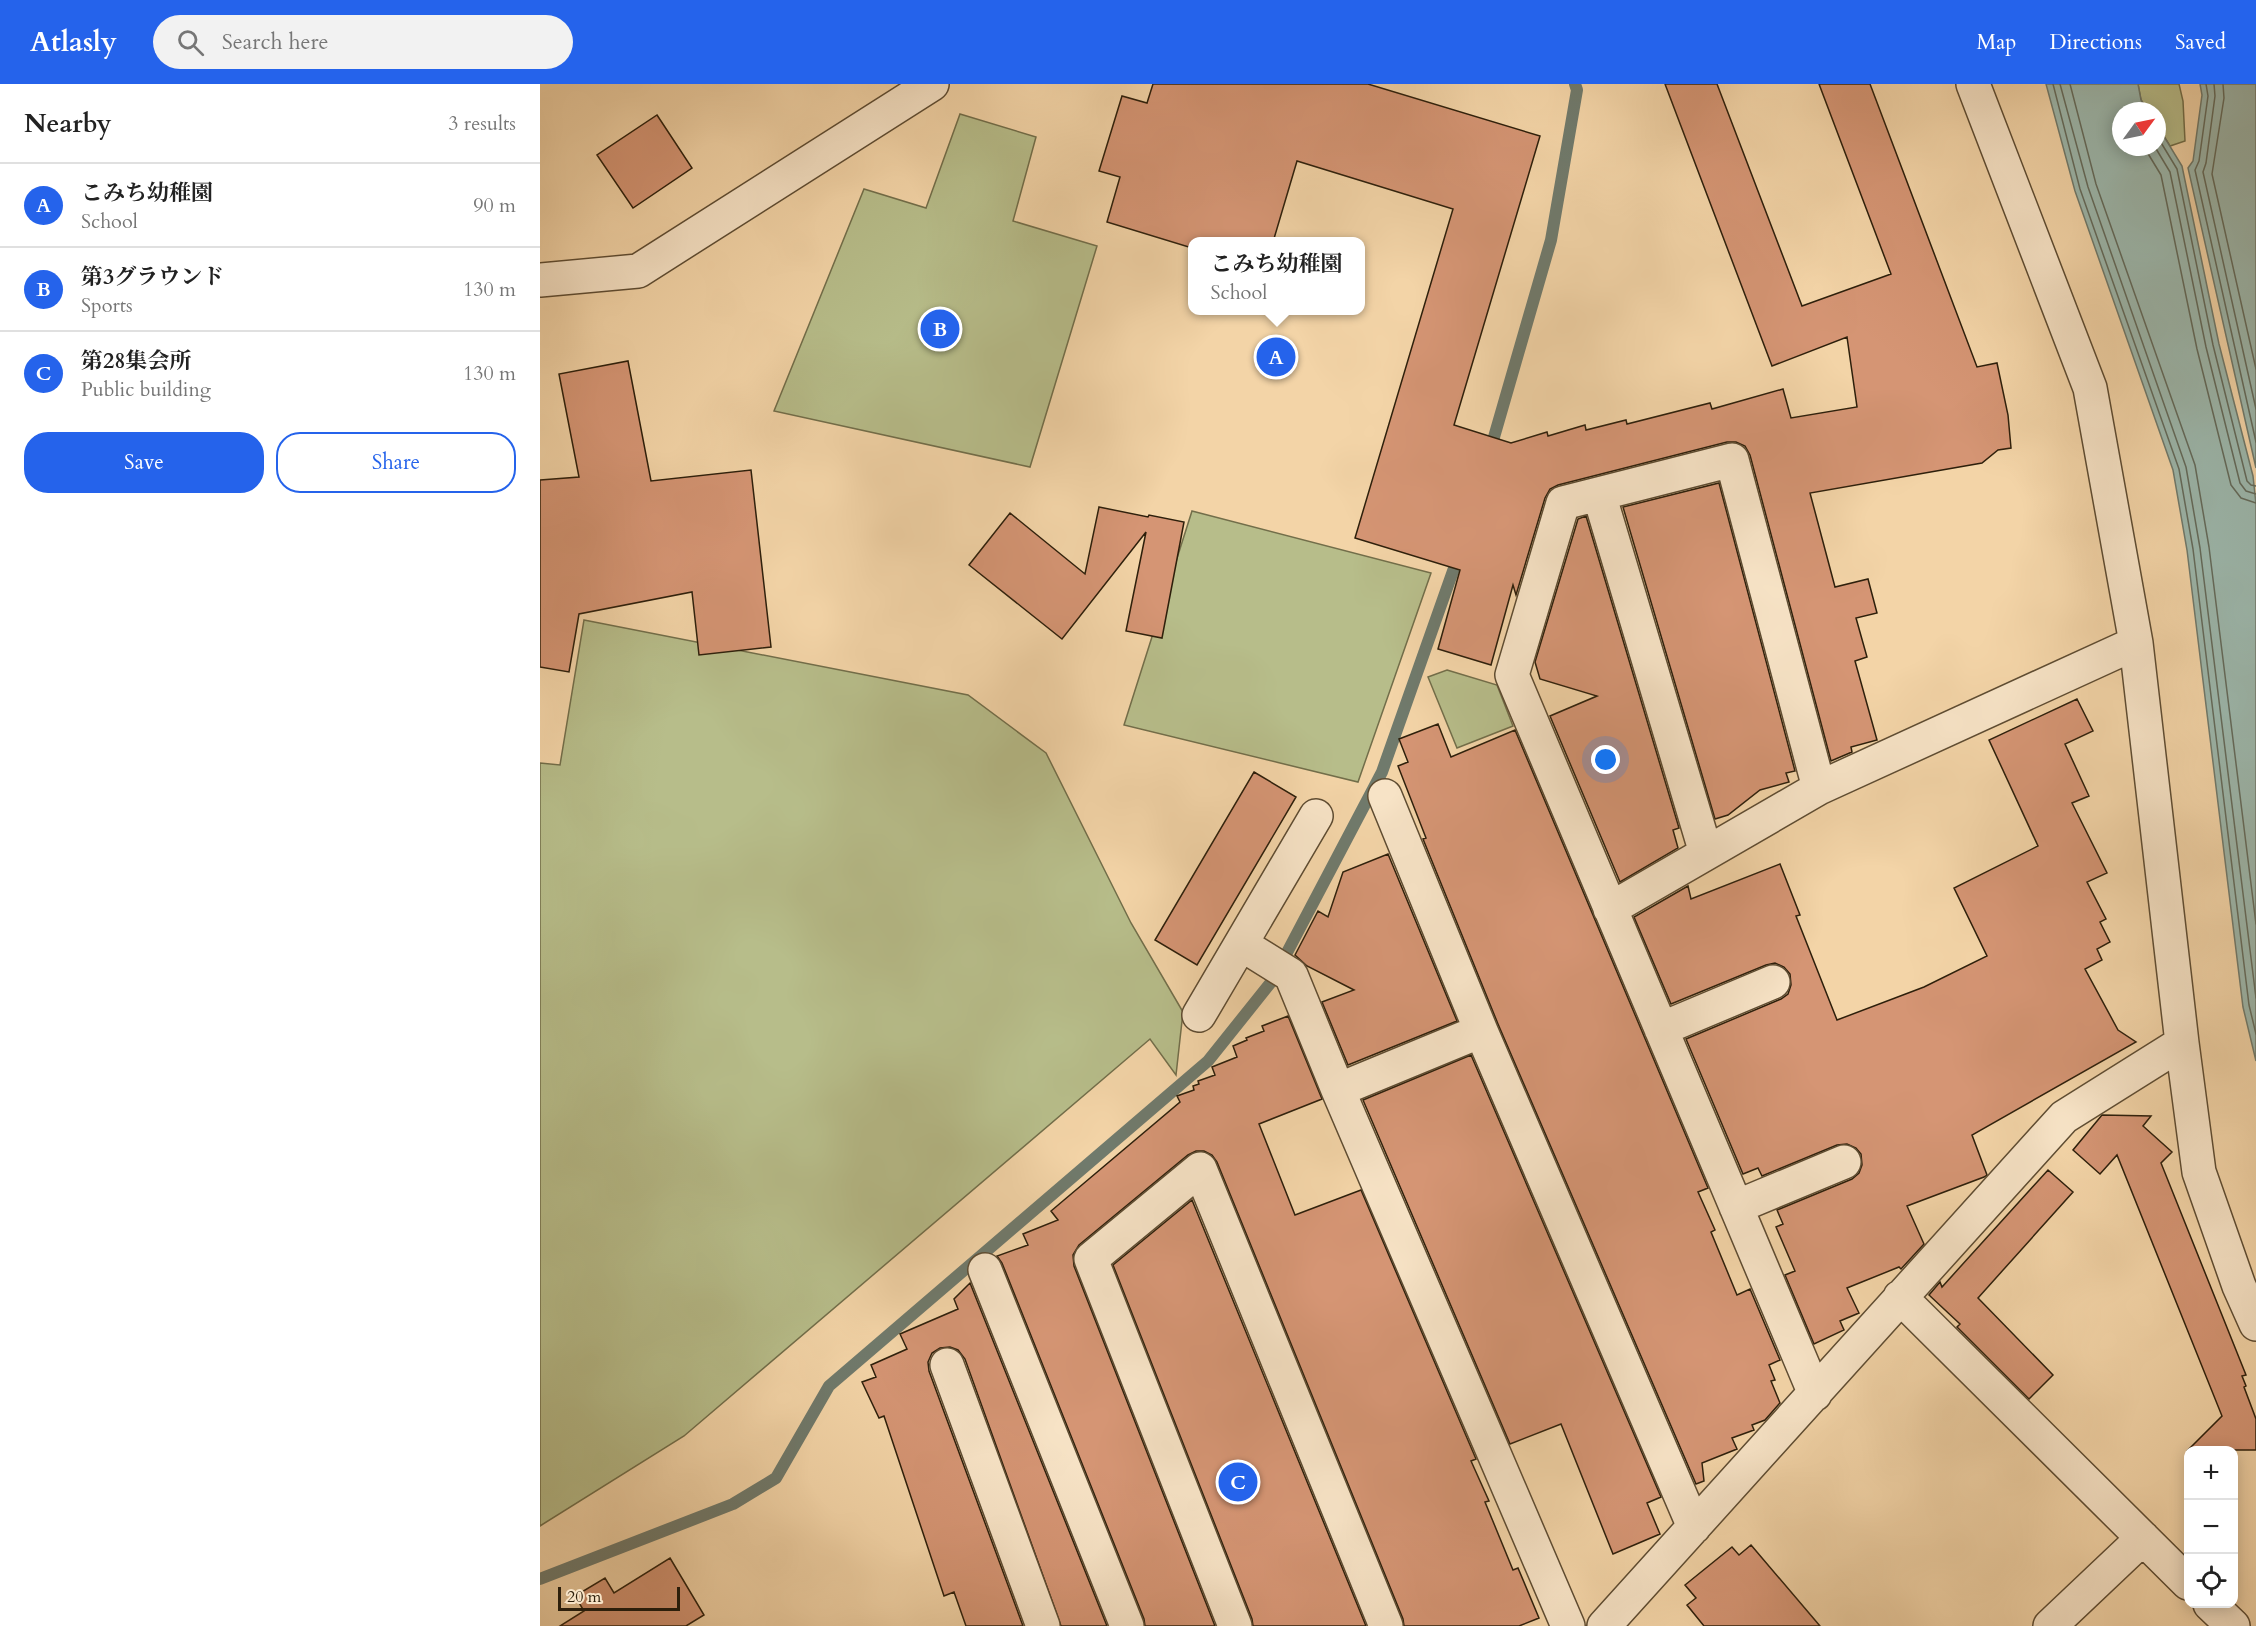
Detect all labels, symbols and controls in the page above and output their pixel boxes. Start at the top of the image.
search box [153,15,573,69]
text: Atlasly [30,23,117,61]
icon: search [174,26,207,59]
text: Search here [222,27,328,57]
text: Map [1976,28,2016,57]
text: Directions [2049,28,2142,57]
text: Saved [2175,28,2226,57]
north arrow [2112,102,2166,156]
text: Nearby [24,106,112,141]
text: 3 results [448,110,516,137]
text: こみち幼稚園 [81,178,213,208]
text: A [36,192,51,219]
text: 90 m [473,192,516,219]
text: School [81,208,138,235]
popup [1188,237,1365,315]
text: こみち幼稚園 [1210,249,1343,279]
text: 第3グラウンド [81,262,224,292]
text: B [36,276,51,303]
text: 130 m [463,276,516,303]
text: School [1210,279,1267,306]
text: Sports [81,292,133,319]
pin: B [920,306,960,352]
pin: A [1256,334,1296,380]
text: 第28集会所 [81,346,192,376]
text: C [36,360,51,387]
text: 130 m [463,360,516,387]
text: Public building [81,376,211,403]
button: Save [24,432,264,493]
button: Share [276,432,516,493]
your location [1591,745,1620,774]
map controls [2184,1446,2238,1608]
button: + [2184,1446,2238,1500]
pin: C [1218,1460,1258,1504]
button: − [2184,1500,2238,1554]
button: locate [2184,1554,2238,1608]
scale bar [558,1584,680,1612]
text: 20 m [567,1586,601,1608]

